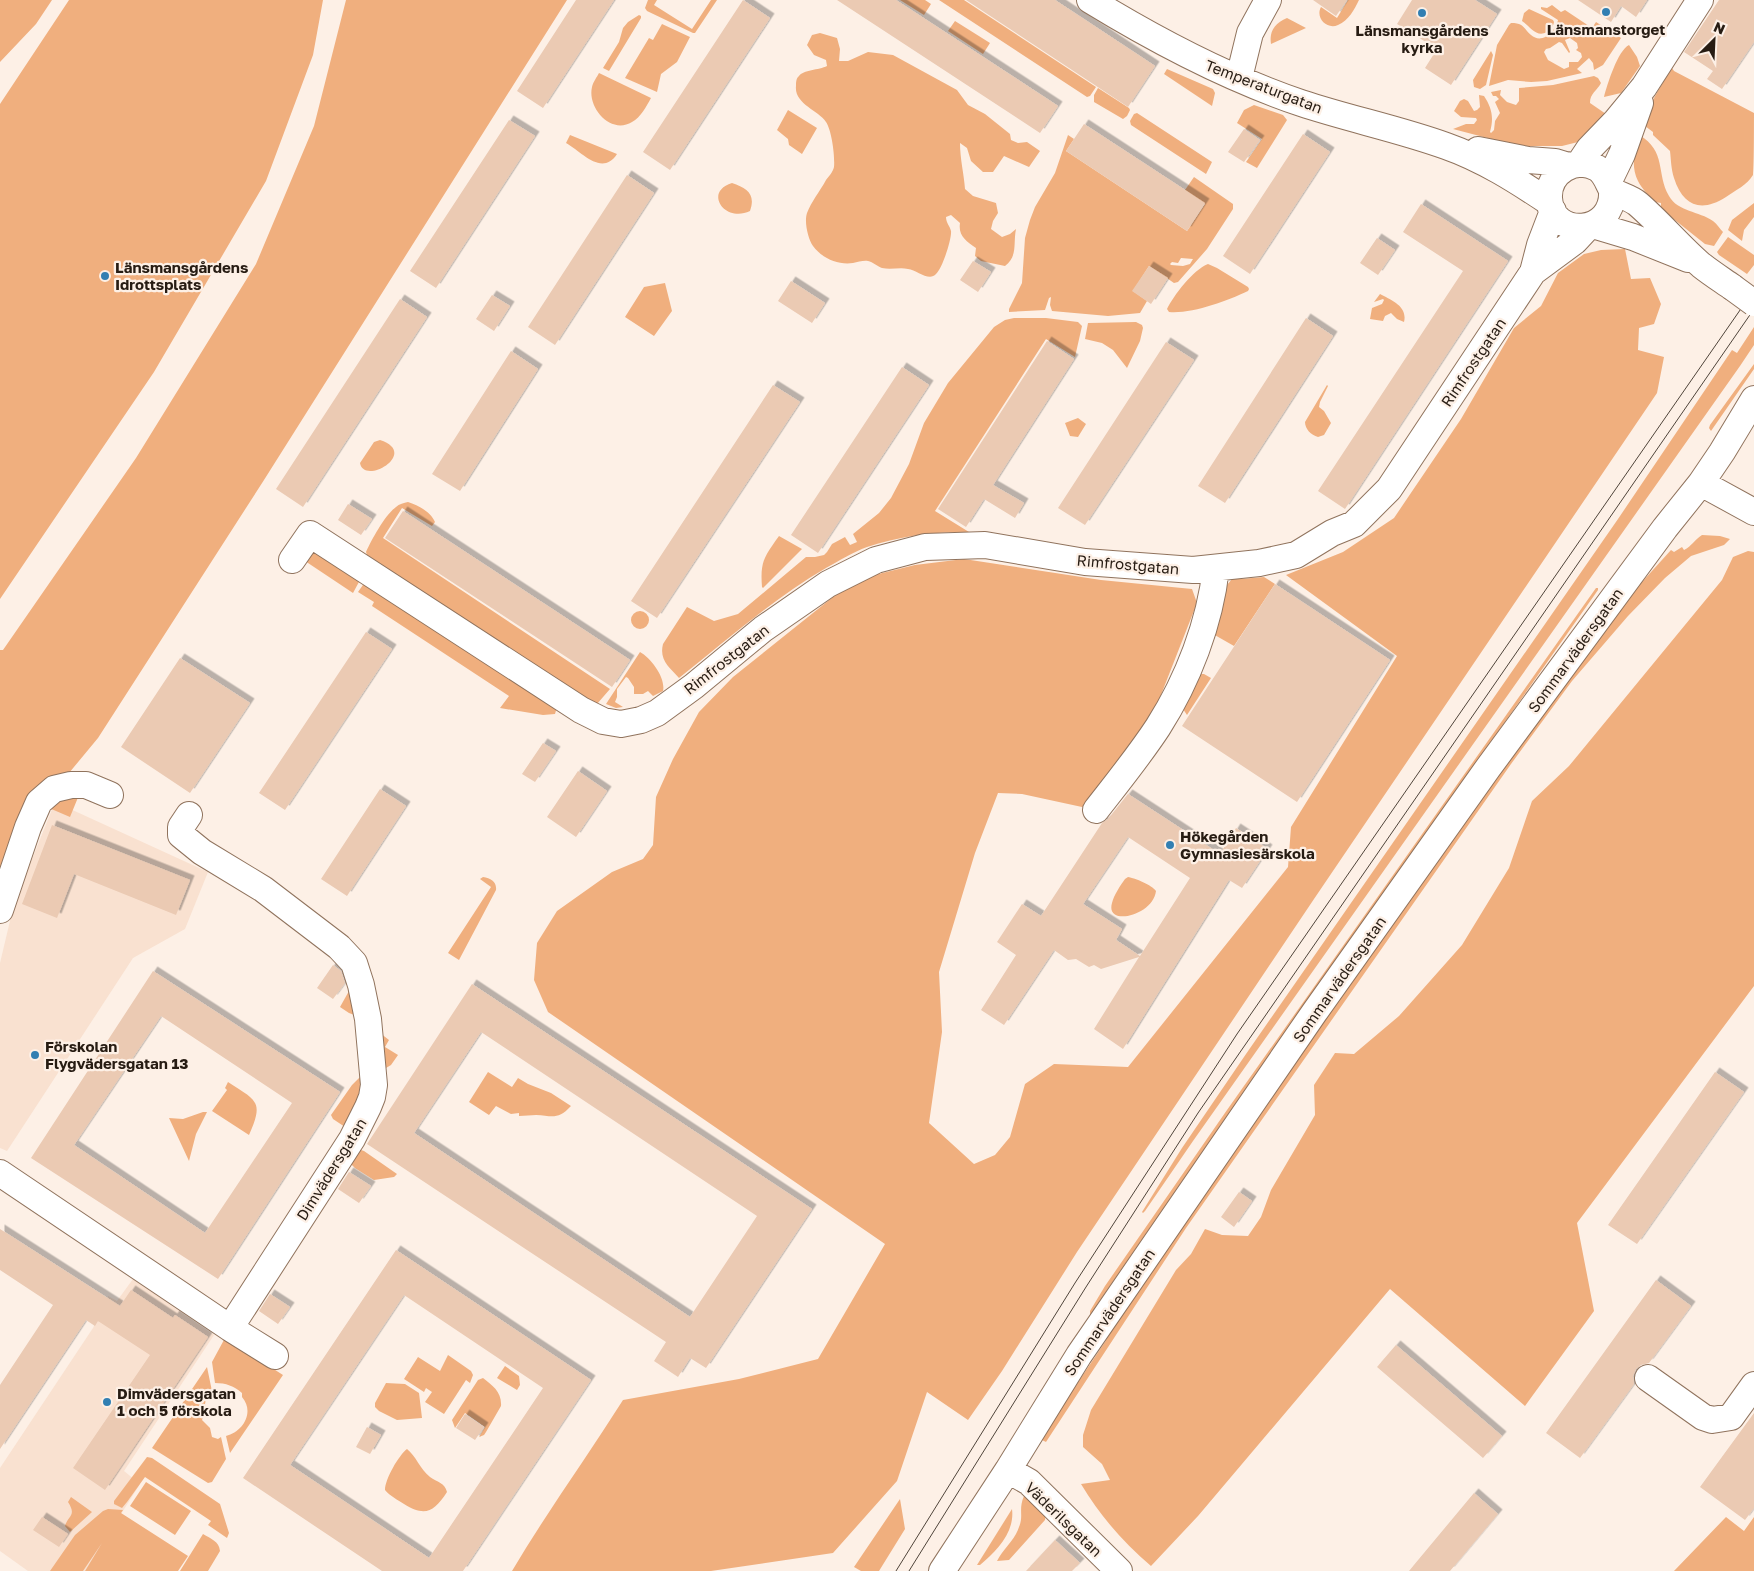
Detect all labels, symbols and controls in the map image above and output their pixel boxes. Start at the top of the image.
marker: Länsmanstorget [1600,6,1612,18]
marker: Länsmansgårdens kyrka [1416,7,1428,19]
north arrow [1689,15,1739,65]
text: N [1711,18,1728,38]
place label: Länsmanstorget [1547,20,1665,38]
place label: Länsmansgårdens kyrka [1355,21,1489,56]
street label: Temperaturgatan [1203,55,1325,117]
place label: Länsmansgårdens Idrottsplats [115,258,248,293]
marker: Länsmansgårdens Idrottsplats [99,270,111,282]
street label: Rimfrostgatan [1437,314,1509,410]
street label: Rimfrostgatan [1076,551,1180,577]
street label: Sommarvädersgatan [1524,584,1626,716]
street label: Rimfrostgatan [680,620,772,698]
place label: Hökegården Gymnasiesärskola [1180,827,1315,862]
marker: Hökegården Gymnasiesärskola [1164,839,1176,851]
street label: Sommarvädersgatan [1289,913,1389,1045]
place label: Förskolan Flygvädersgatan 13 [45,1037,188,1072]
marker: Förskolan Flygvädersgatan 13 [29,1049,41,1061]
street label: Dimvädersgatan [292,1115,370,1223]
street label: Sommarvädersgatan [1060,1245,1158,1379]
place label: Dimvädersgatan 1 och 5 förskola [117,1384,236,1419]
marker: Dimvädersgatan 1 och 5 förskola [101,1396,113,1408]
street label: Väderilsgatan [1022,1478,1106,1560]

